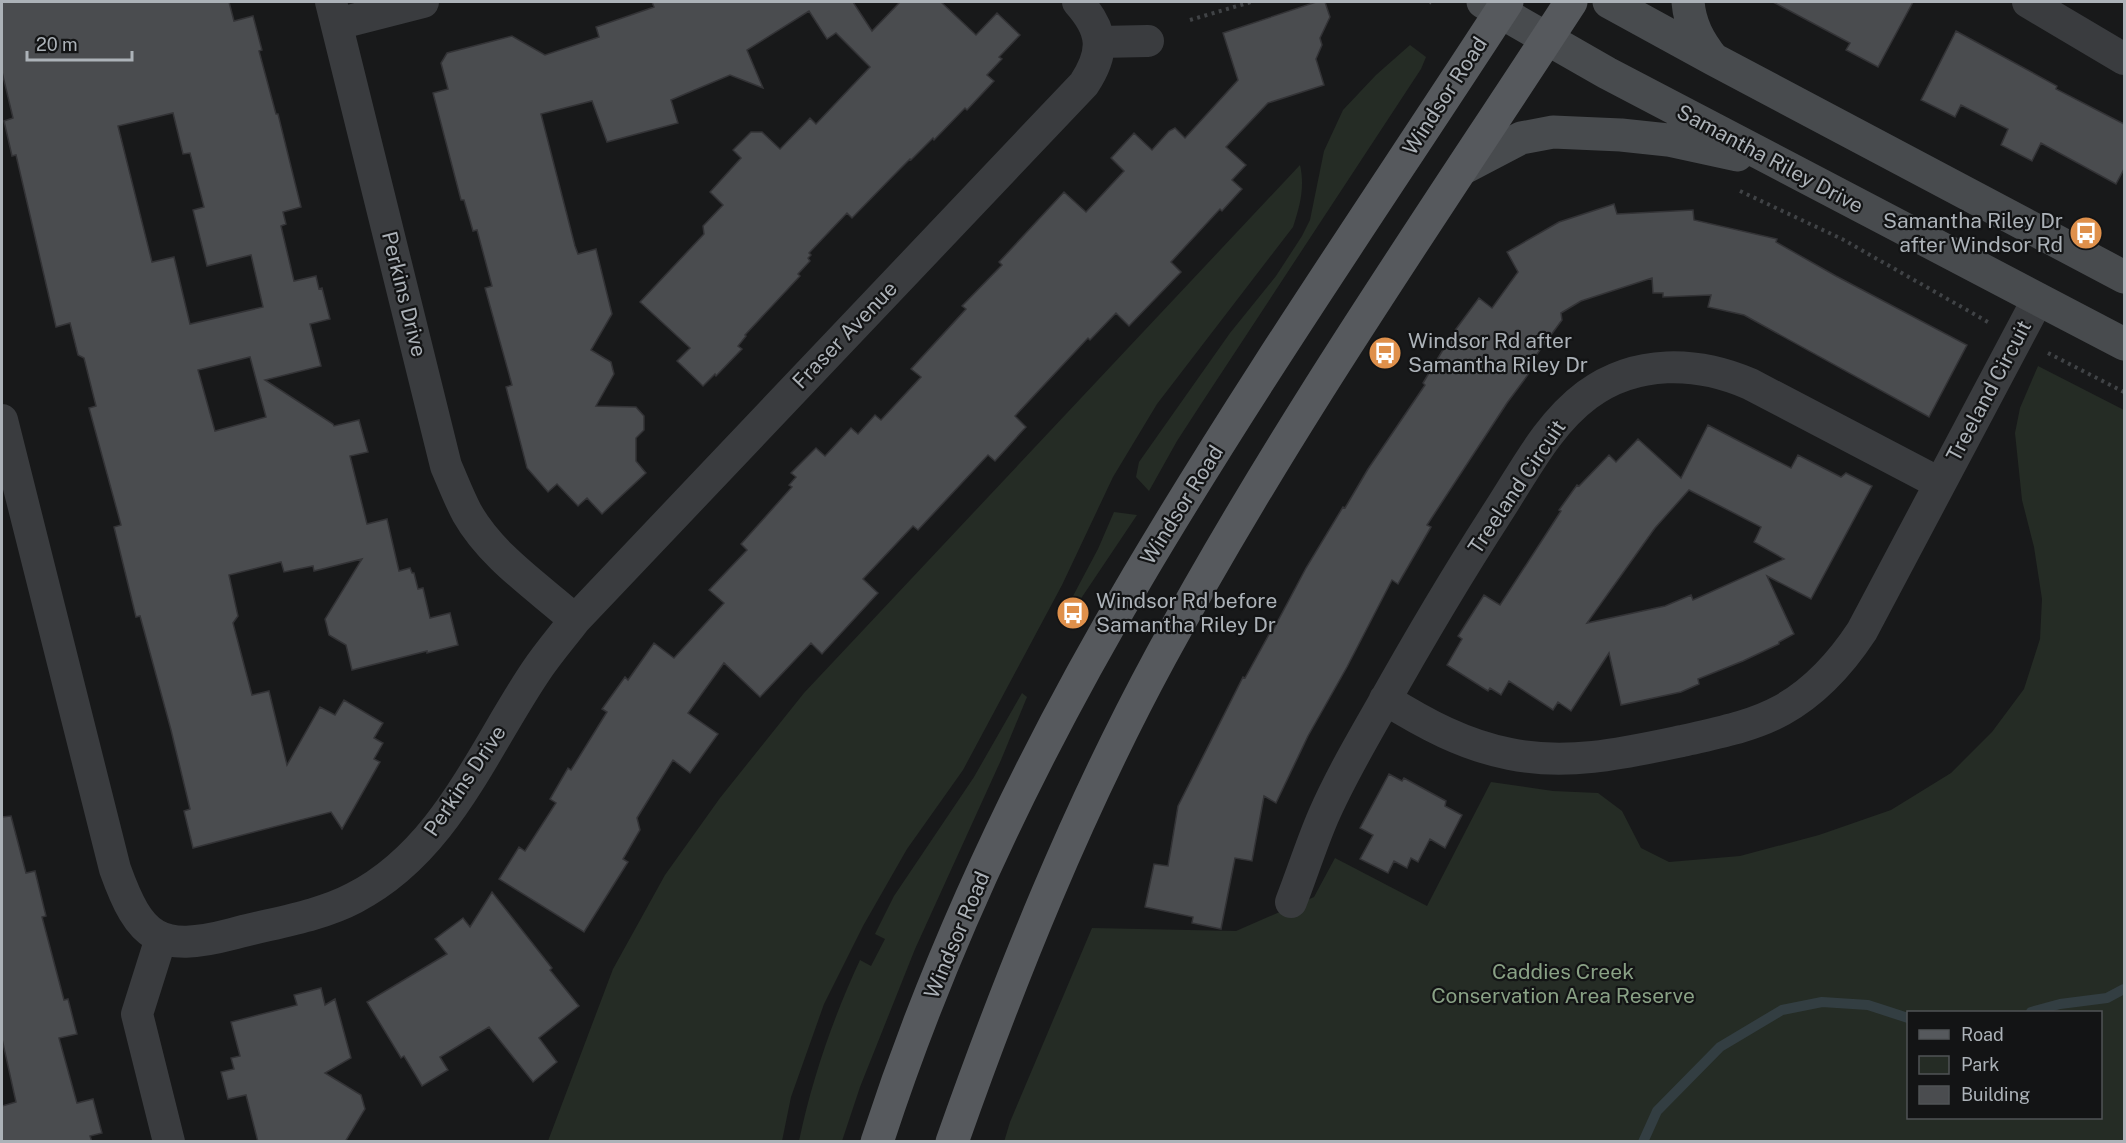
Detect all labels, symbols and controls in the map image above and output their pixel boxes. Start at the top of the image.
scale bar [27,24,132,62]
street label: Windsor Road [1397,32,1492,159]
text: 20 m [36,34,78,55]
street label: Samantha Riley Drive [1673,99,1868,218]
place label: Samantha Riley Dr after Windsor Rd [1883,208,2063,257]
bus stop icon: Samantha Riley Dr after Windsor Rd [2068,215,2104,251]
street label: Perkins Drive [377,229,432,359]
street label: Fraser Avenue [787,276,902,394]
street label: Treeland Circuit [1941,316,2036,466]
place label: Windsor Rd after Samantha Riley Dr [1408,328,1588,377]
bus stop icon: Windsor Rd after Samantha Riley Dr [1367,335,1403,371]
street label: Treeland Circuit [1463,415,1571,558]
street label: Windsor Road [1135,441,1228,569]
place label: Windsor Rd before Samantha Riley Dr [1096,588,1277,637]
bus stop icon: Windsor Rd before Samantha Riley Dr [1055,595,1091,631]
street label: Perkins Drive [418,721,511,841]
street label: Windsor Road [919,868,995,1002]
park label: Caddies Creek Conservation Area Reserve [1431,959,1695,1008]
legend [1907,1011,2102,1119]
text: Road [1961,1024,2004,1045]
text: Park [1961,1054,1999,1075]
text: Building [1961,1084,2030,1105]

